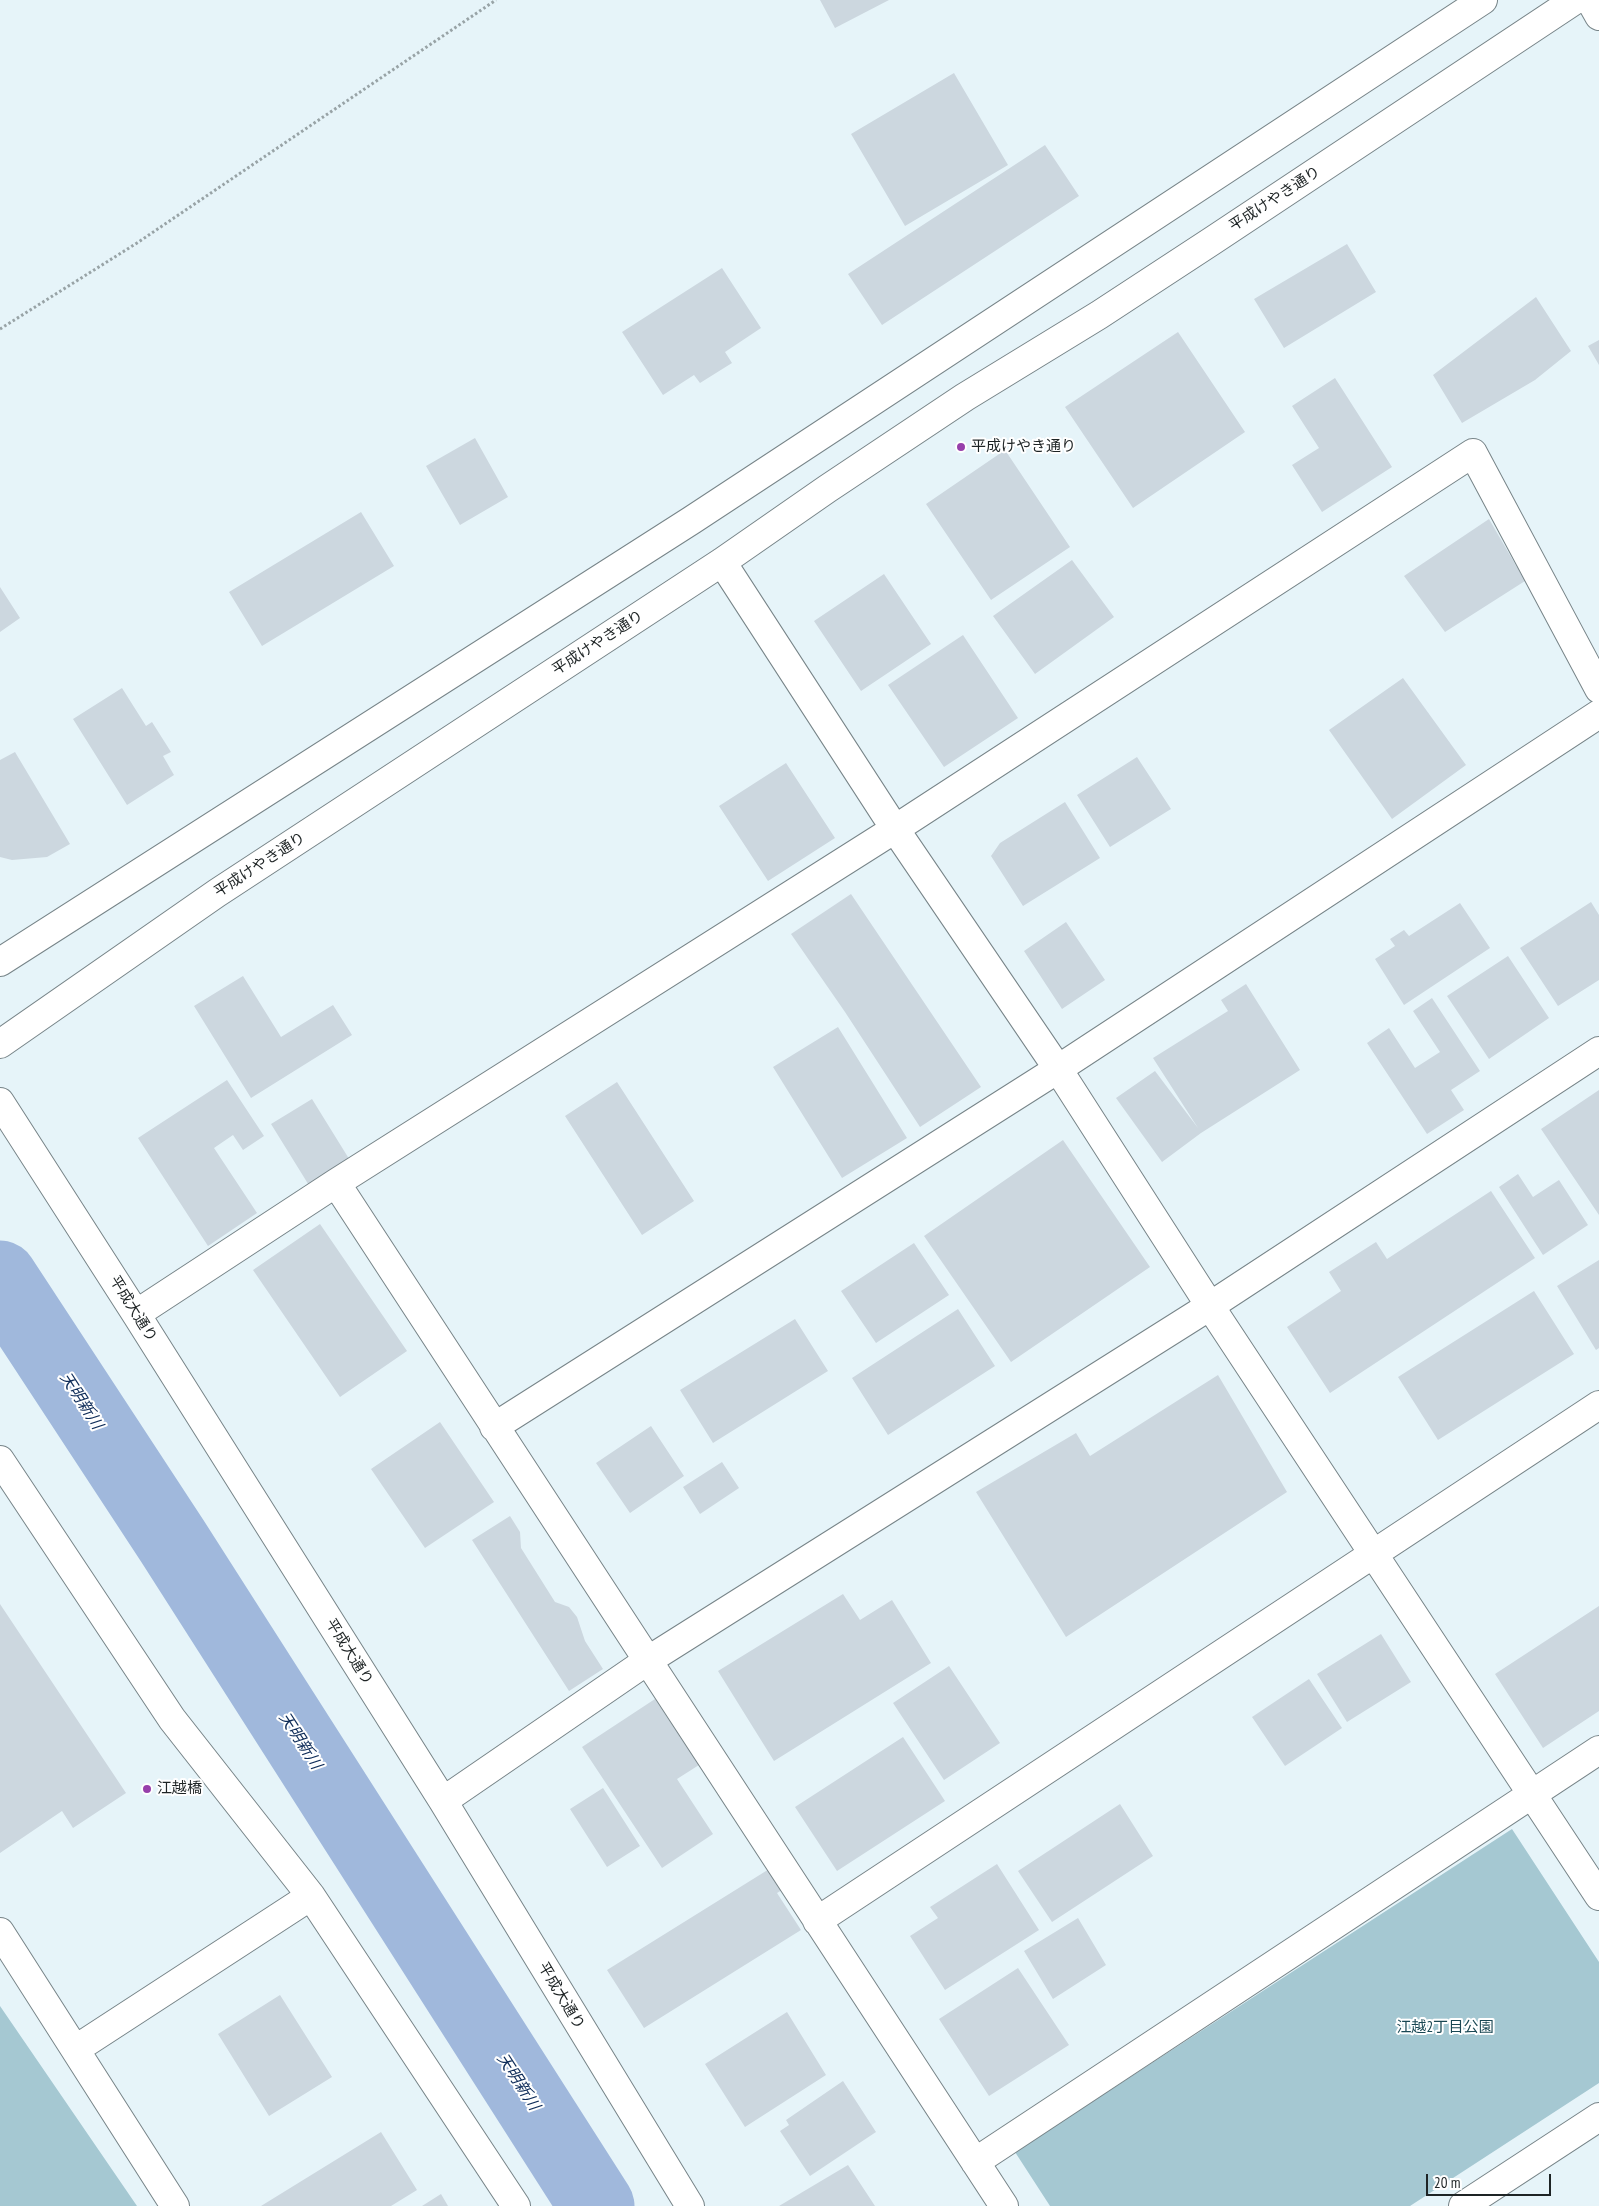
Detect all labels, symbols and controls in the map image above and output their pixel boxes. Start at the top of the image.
street label: 平成けやき通り [1226,163,1324,235]
place label: 平成けやき通り [971,438,1076,456]
marker: 平成けやき通り [955,441,967,453]
street label: 平成けやき通り [549,607,647,679]
street label: 平成けやき通り [211,829,309,901]
street label: 平成大通り [105,1272,161,1346]
water label: 天明新川 [56,1369,106,1433]
street label: 平成大通り [321,1615,377,1689]
water label: 天明新川 [275,1709,325,1773]
place label: 江越橋 [157,1780,202,1798]
marker: 江越橋 [141,1783,153,1795]
street label: 平成大通り [534,1959,588,2033]
park label: 江越2丁目公園 [1397,2019,1493,2037]
water label: 天明新川 [493,2050,543,2114]
scale bar [1429,2164,1554,2196]
text: 20 m [1434,2173,1460,2192]

